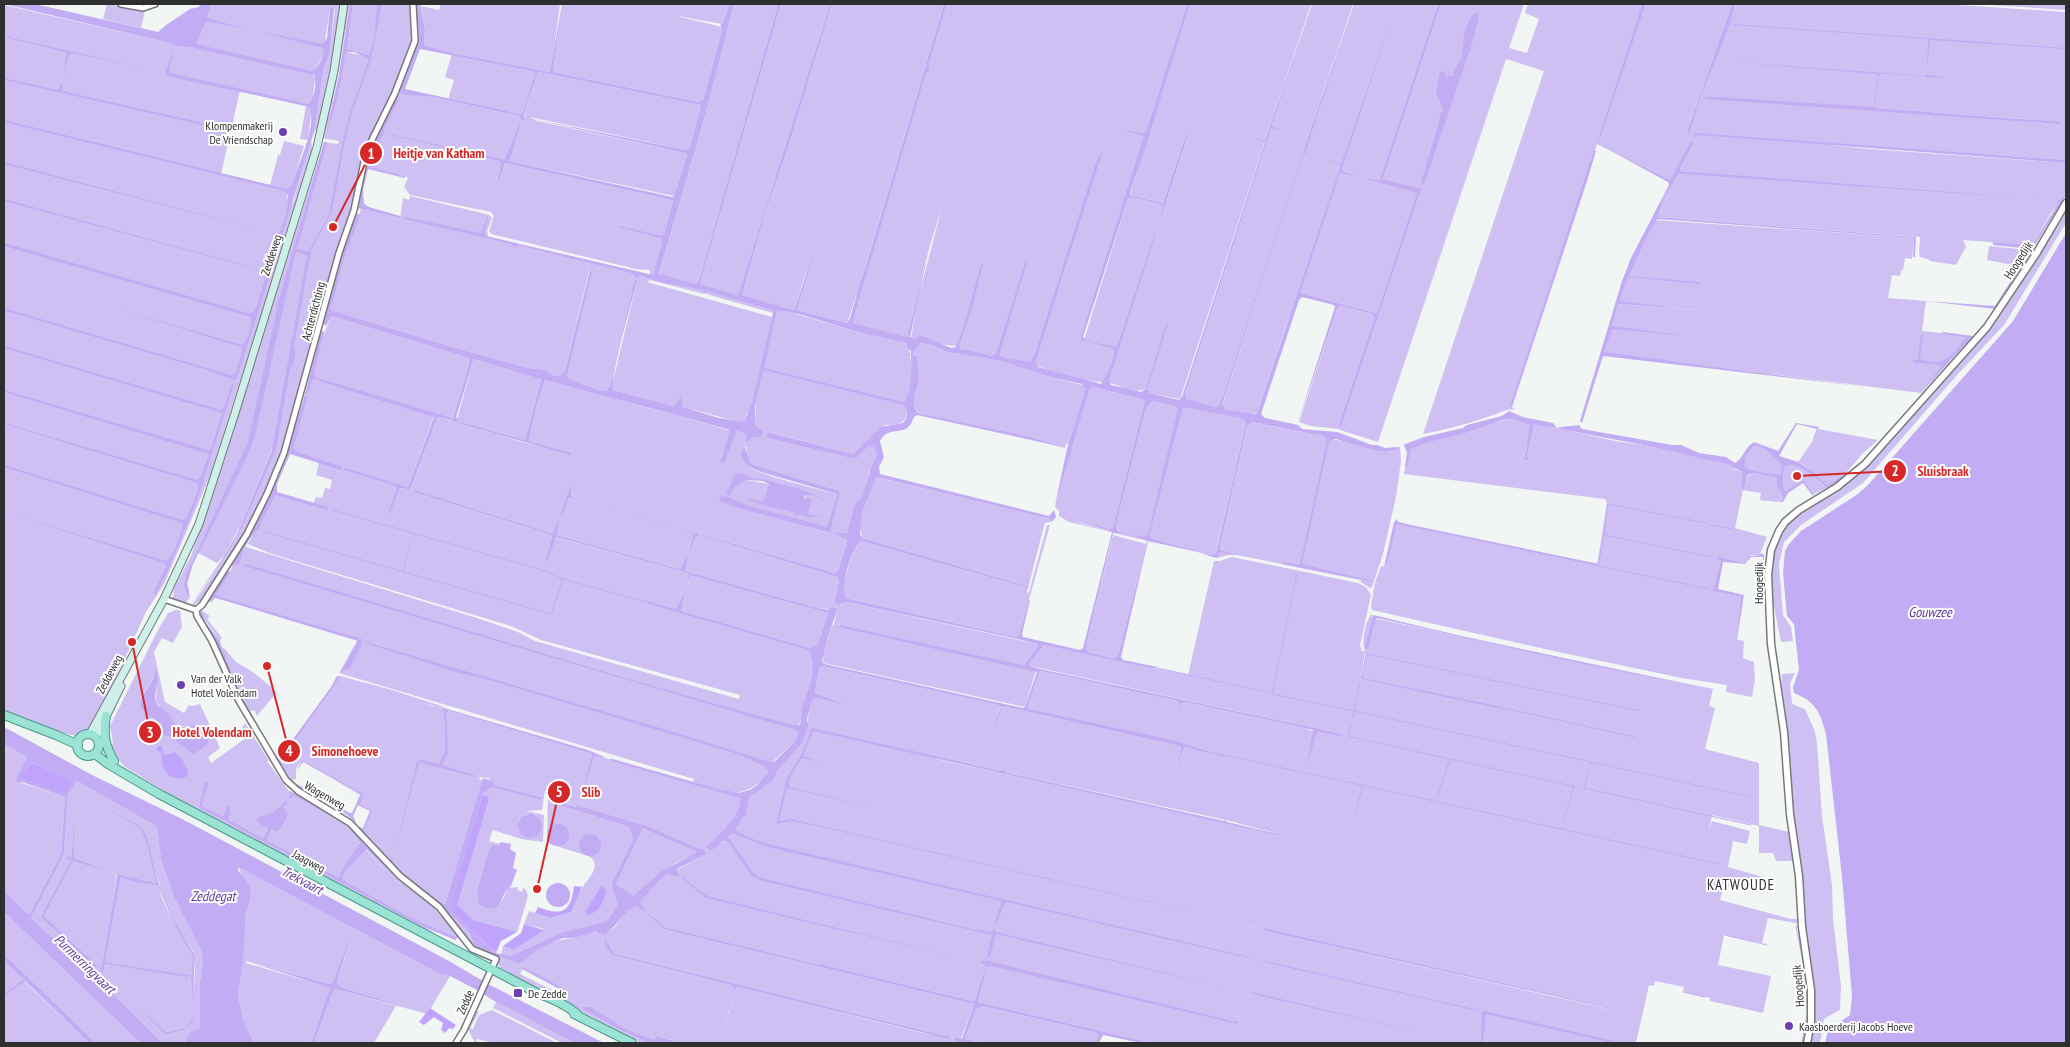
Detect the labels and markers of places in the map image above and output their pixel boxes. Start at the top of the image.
place label: Klompenmakerij De Vriendschap [205,118,273,147]
marker: Klompenmakerij De Vriendschap [277,126,289,138]
callout: Heitje van Katham [358,139,495,168]
callout: Sluisbraak [1882,456,1979,485]
place label: Van der Valk Hotel Volendam [190,671,257,700]
marker: Van der Valk Hotel Volendam [175,679,187,691]
callout: Hotel Volendam [137,718,262,747]
callout: Simonehoeve [277,737,389,766]
callout: Slib [546,778,610,807]
place label: De Zedde [528,986,567,1001]
marker: De Zedde [512,987,524,999]
place label: Kaasboerderij Jacobs Hoeve [1799,1019,1913,1034]
marker: Kaasboerderij Jacobs Hoeve [1783,1020,1795,1032]

